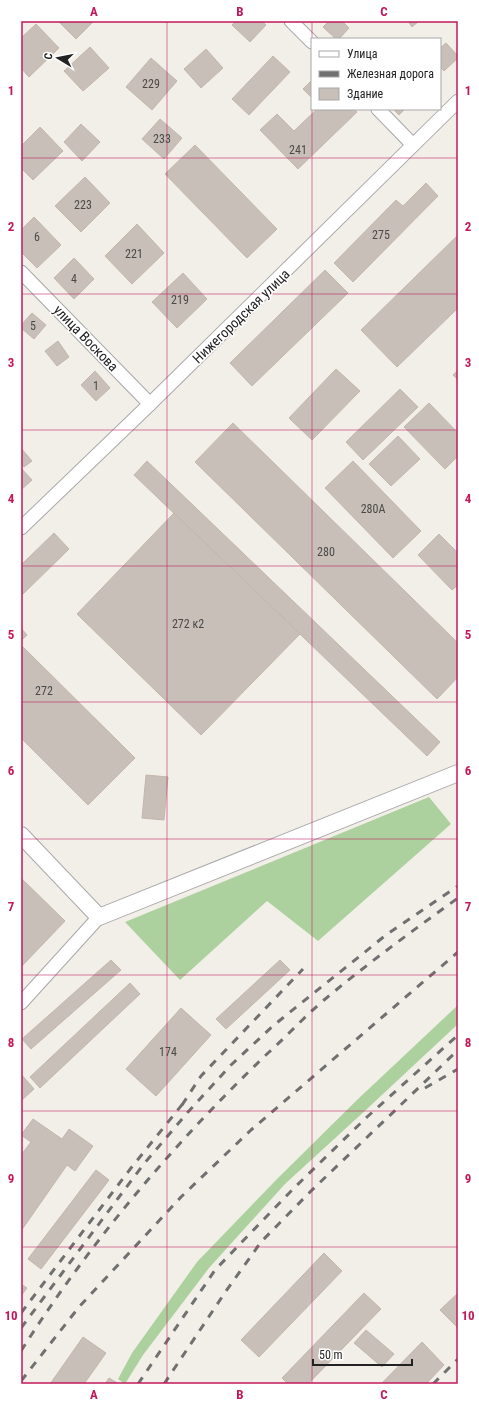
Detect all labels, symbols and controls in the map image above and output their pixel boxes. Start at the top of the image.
text: A [90,4,98,19]
text: B [236,4,244,19]
text: C [380,4,388,19]
north arrow [38,38,78,78]
legend [311,38,441,110]
text: Улица [347,47,378,61]
text: С [42,52,56,61]
text: Железная дорога [347,67,434,81]
house number: 229 [142,77,160,91]
text: 1 [8,83,14,98]
text: 1 [465,83,471,98]
text: Здание [347,87,384,101]
house number: 233 [153,132,171,146]
house number: 241 [289,143,307,157]
house number: 223 [74,198,92,212]
text: 2 [8,219,15,234]
text: 2 [465,219,472,234]
house number: 275 [372,228,390,242]
house number: 6 [34,230,40,244]
house number: 221 [125,247,143,261]
street label: Нижегородская улица [189,266,293,366]
house number: 4 [71,272,77,286]
house number: 219 [171,293,189,307]
street label: улица Воскова [51,302,121,374]
house number: 5 [30,319,36,333]
text: 3 [8,355,14,370]
text: 3 [465,355,471,370]
house number: 1 [93,379,99,393]
text: 4 [8,491,15,506]
text: 4 [465,491,472,506]
house number: 280А [361,502,385,516]
house number: 280 [317,545,335,559]
house number: 272 к2 [172,617,204,631]
text: 5 [8,627,15,642]
text: 5 [465,627,472,642]
house number: 272 [35,684,53,698]
text: 6 [8,763,15,778]
text: 6 [465,763,472,778]
text: 7 [8,899,15,914]
text: 7 [465,899,472,914]
text: 8 [8,1035,14,1050]
text: 8 [465,1035,471,1050]
house number: 174 [159,1045,177,1059]
text: 9 [8,1171,14,1186]
text: 9 [465,1171,471,1186]
text: 10 [4,1308,18,1323]
text: 10 [461,1308,475,1323]
scale bar [313,1341,412,1367]
text: 50 m [319,1348,343,1362]
text: A [90,1387,98,1402]
text: B [236,1387,244,1402]
text: C [380,1387,388,1402]

